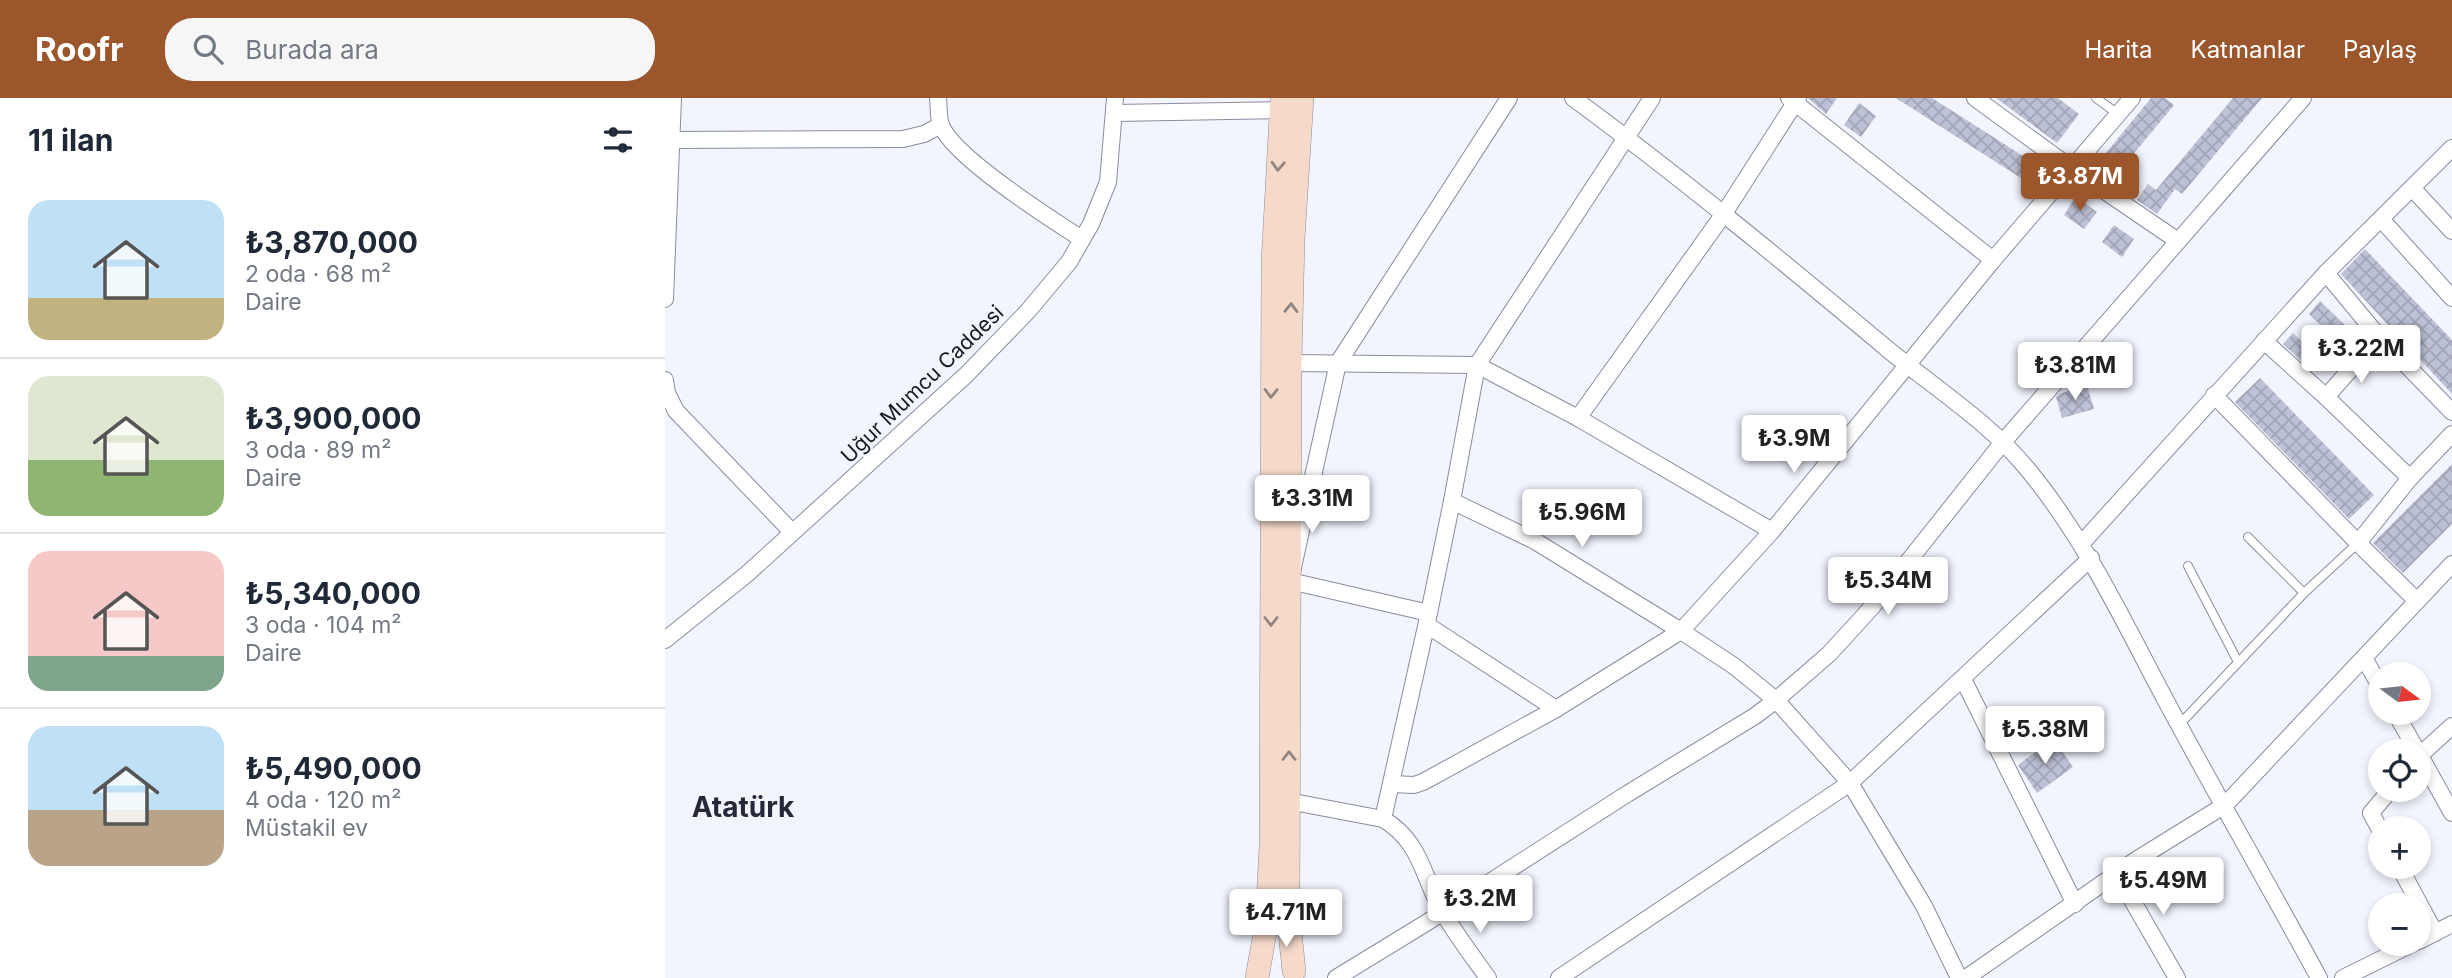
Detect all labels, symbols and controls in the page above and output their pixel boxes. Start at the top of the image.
search box [165,18,655,81]
text: Roofr [35,29,123,69]
icon: search [189,30,227,68]
text: Burada ara [245,34,379,65]
text: Harita [2085,35,2153,64]
text: Katmanlar [2191,35,2305,64]
text: Paylaş [2343,35,2417,64]
icon: filters [599,121,637,159]
text: 11 ilan [28,122,113,158]
pin: ₺3.87M [2023,153,2137,213]
one-way arrow [1271,161,1286,172]
text: ₺3.87M [2037,162,2123,190]
text: ₺3,870,000 [245,224,418,260]
icon: home [84,228,168,312]
text: 2 oda · 68 m² [245,260,391,288]
text: Daire [245,288,302,316]
street label: Uğur Mumcu Caddesi [836,300,1008,468]
one-way arrow [1284,302,1299,313]
pin: ₺3.22M [2304,326,2418,385]
text: ₺3.22M [2317,334,2405,362]
pin: ₺3.81M [2018,342,2132,402]
text: ₺3.81M [2034,351,2116,379]
one-way arrow [1263,389,1279,399]
text: ₺3,900,000 [245,400,422,436]
icon: home [84,404,168,488]
pin: ₺3.9M [1745,416,1843,475]
text: ₺3.9M [1758,424,1830,452]
text: 3 oda · 89 m² [245,436,391,464]
text: Daire [245,464,302,492]
pin: ₺3.31M [1255,476,1369,535]
text: ₺3.31M [1271,484,1353,512]
pin: ₺5.96M [1525,490,1639,549]
text: ₺5.96M [1538,498,1626,526]
pin: ₺5.34M [1831,558,1945,617]
text: ₺5.34M [1844,566,1932,594]
text: ₺5,340,000 [245,575,421,611]
icon: home [84,579,168,663]
text: 3 oda · 104 m² [245,611,402,639]
one-way arrow [1263,616,1279,627]
text: Daire [245,639,302,667]
north arrow [2368,662,2431,724]
map controls [2368,662,2431,956]
pin: ₺5.38M [1988,706,2102,766]
text: ₺5.38M [2001,715,2089,743]
button: locate [2368,739,2431,802]
text: ₺5,490,000 [245,750,422,786]
one-way arrow [1281,750,1297,761]
icon: home [84,754,168,838]
text: 4 oda · 120 m² [245,786,401,814]
district label: Atatürk [692,790,795,824]
text: Müstakil ev [245,814,368,842]
button: + [2368,816,2431,879]
pin: ₺5.49M [2106,858,2220,917]
text: ₺5.49M [2119,866,2207,894]
pin: ₺3.2M [1431,876,1529,935]
text: ₺3.2M [1444,884,1516,912]
pin: ₺4.71M [1229,890,1343,949]
button: − [2368,893,2431,956]
text: ₺4.71M [1245,898,1327,926]

